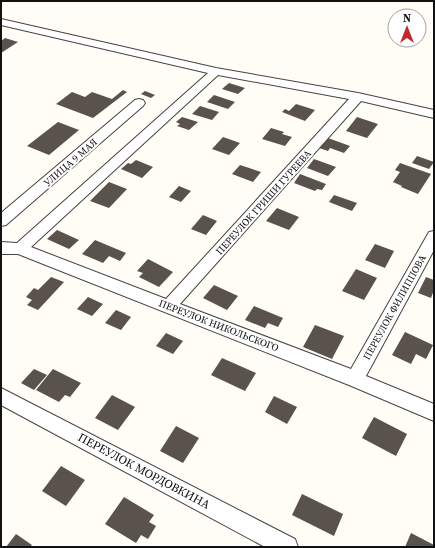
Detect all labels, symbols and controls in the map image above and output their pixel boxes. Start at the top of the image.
north arrow [387,8,427,48]
text: N [403,11,411,26]
street label: УЛИЦА 9 МАЯ [41,135,100,189]
street label: ПЕРЕУЛОК ГРИШИ ГУРЕЕВА [213,147,314,257]
street label: ПЕРЕУЛОК ФИЛИППОВА [360,252,429,362]
street label: ПЕРЕУЛОК НИКОЛЬСКОГО [157,297,281,354]
street label: ПЕРЕУЛОК МОРДОВКИНА [75,429,213,513]

